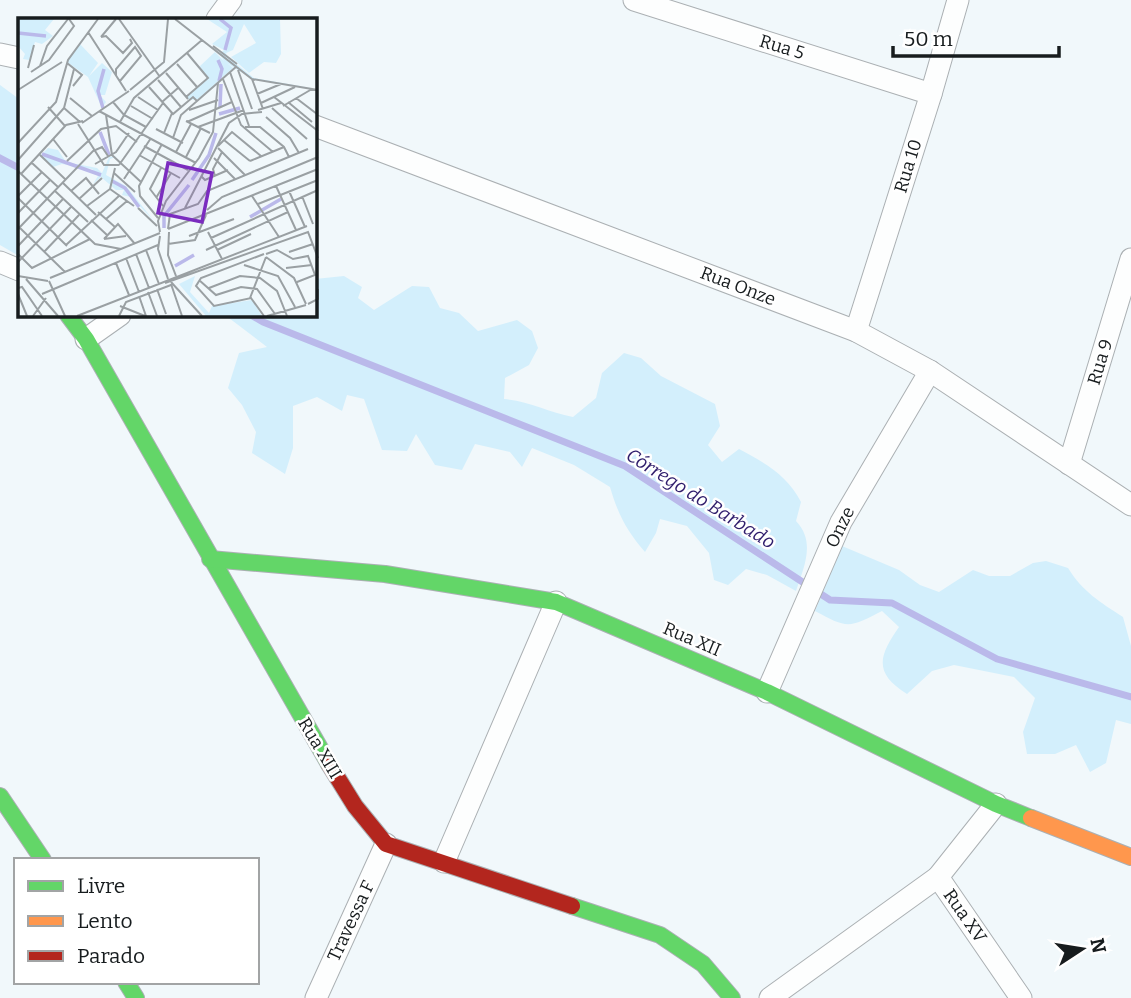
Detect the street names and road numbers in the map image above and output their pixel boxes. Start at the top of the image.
street label: Rua 5 [757,30,807,64]
street label: Rua 10 [889,136,927,196]
street label: Rua Onze [697,262,779,310]
street label: Rua 9 [1083,336,1117,388]
street label: Onze [821,503,859,551]
street label: Rua XII [660,617,724,661]
street label: Rua XIII [293,714,347,782]
street label: Travessa F [323,877,379,965]
street label: Rua XV [939,885,992,948]

